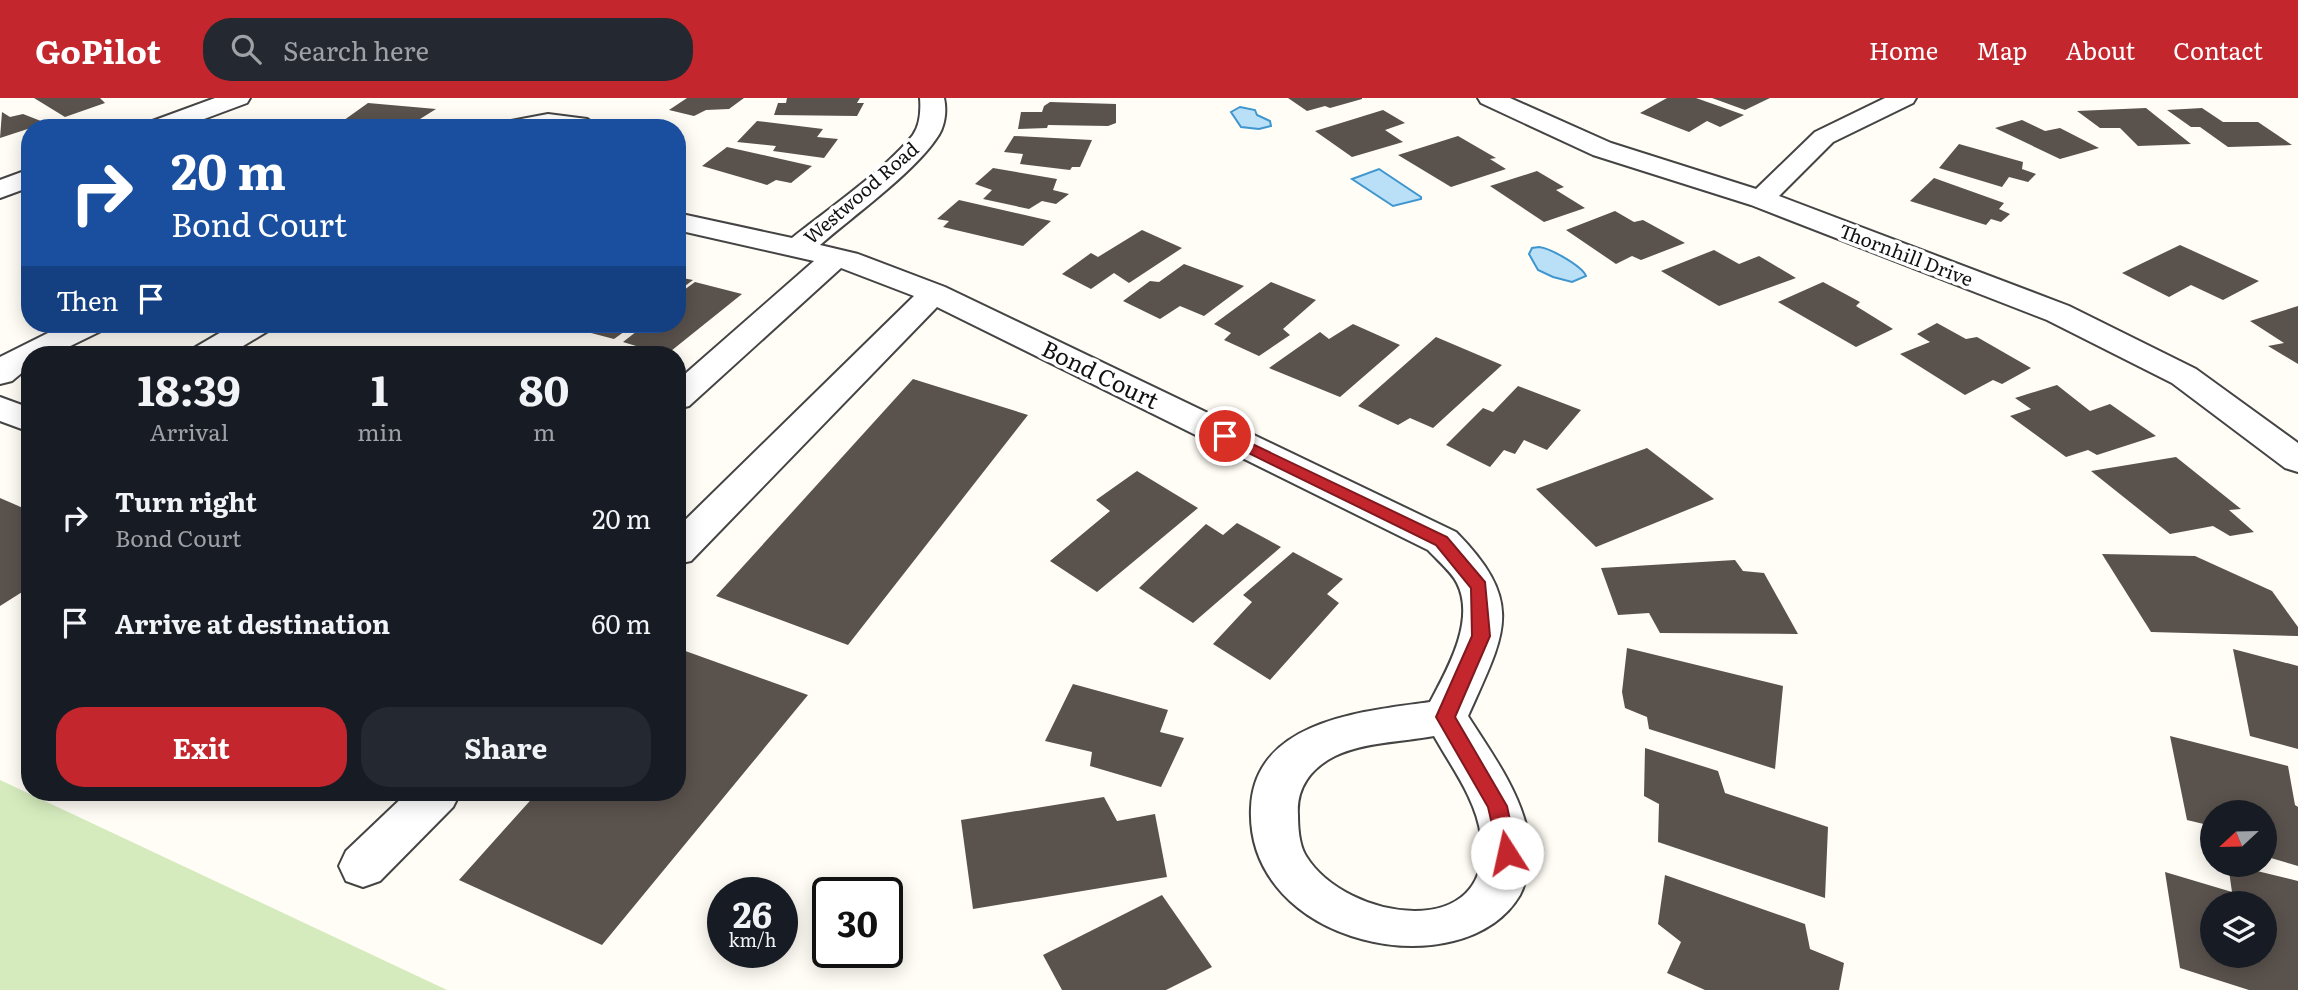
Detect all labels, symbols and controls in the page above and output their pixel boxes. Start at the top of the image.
search box [203,18,693,81]
text: GoPilot [35,25,161,74]
icon: search [227,30,265,68]
text: Search here [283,30,429,69]
text: Home [1869,32,1938,67]
text: Map [1976,32,2027,67]
text: About [2065,32,2135,67]
text: Contact [2173,32,2263,67]
text: 20 m [171,132,286,205]
street label: Westwood Road [797,134,924,250]
icon: right [56,147,147,238]
text: Bond Court [171,199,347,247]
street label: Thornhill Drive [1835,216,1977,292]
text: Then [56,280,118,319]
icon: arrive [132,280,170,318]
street label: Bond Court [1037,330,1166,416]
text: 18:39 [138,357,241,419]
text: 1 [371,357,388,419]
text: 80 [519,357,569,419]
pin [1195,406,1255,466]
text: Arrival [150,414,228,448]
text: min [357,414,402,448]
text: m [533,414,555,448]
icon: arrive [1206,417,1244,455]
text: Turn right [115,481,257,520]
text: 20 m [592,498,651,537]
icon: right [56,499,94,537]
text: Bond Court [115,520,241,554]
text: Arrive at destination [115,603,390,642]
text: 60 m [592,603,651,642]
icon: arrive [56,604,94,642]
button: Exit [56,707,347,787]
button: Share [361,707,651,787]
north arrow [2200,800,2277,877]
map controls [2200,800,2277,968]
position arrow [1470,816,1544,890]
speed limit sign: 30 [812,877,903,968]
text: 26 [733,887,772,939]
button: layers [2200,891,2277,968]
text: km/h [729,926,776,953]

